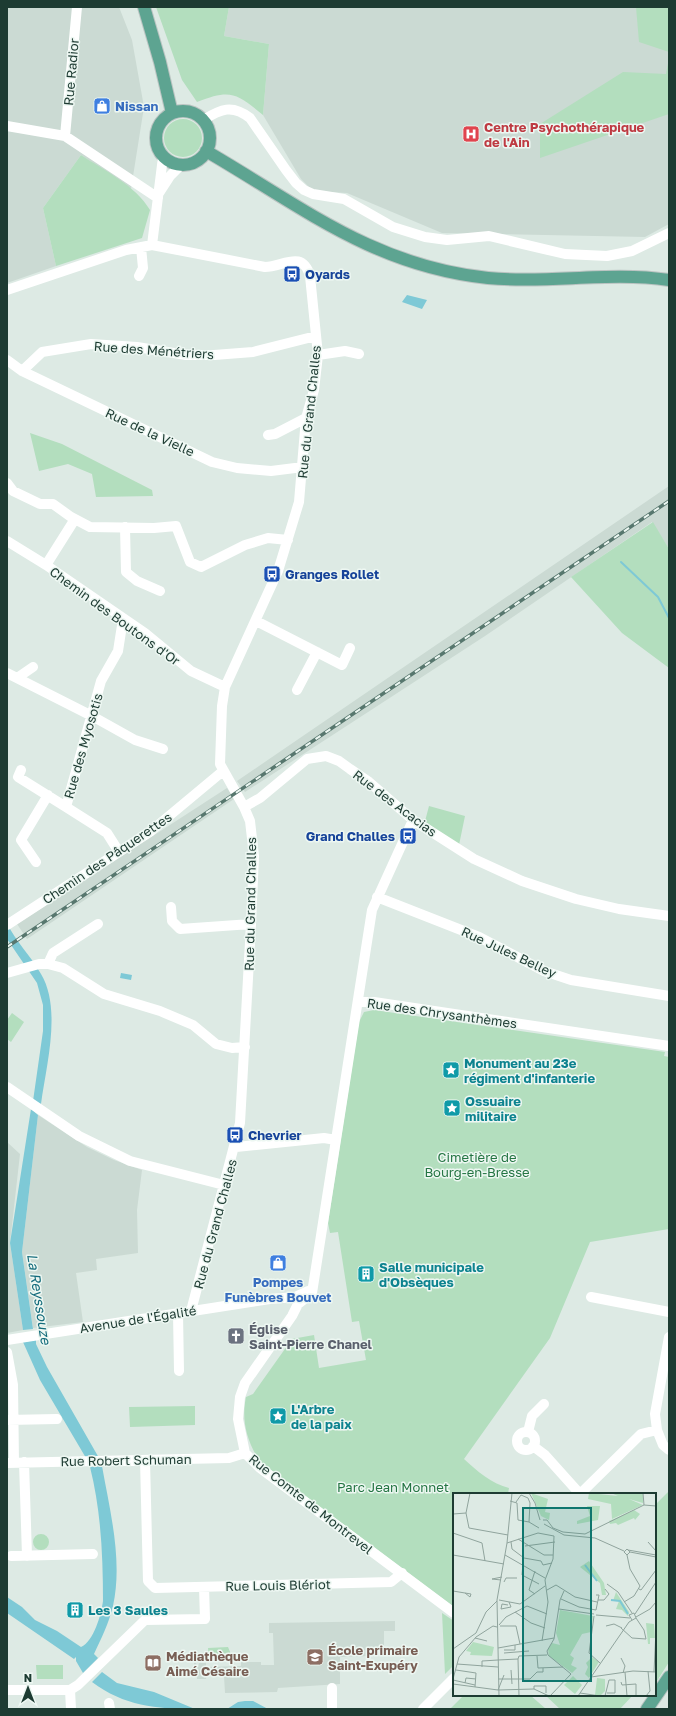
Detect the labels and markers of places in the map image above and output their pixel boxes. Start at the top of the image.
shop icon: Nissan [92,96,112,116]
place label: Nissan [115,98,159,114]
place label: Centre Psychothérapique de l'Ain [484,119,645,150]
hospital icon: Centre Psychothérapique de l'Ain [461,124,481,144]
bus stop icon: Oyards [282,264,302,284]
place label: Oyards [305,266,350,282]
bus stop icon: Granges Rollet [262,564,282,584]
place label: Granges Rollet [285,566,379,582]
bus stop icon: Grand Challes [398,826,418,846]
place label: Grand Challes [306,828,395,844]
place label: Monument au 23e régiment d'infanterie [464,1055,595,1086]
place icon: Monument au 23e régiment d'infanterie [441,1060,461,1080]
place label: Ossuaire militaire [465,1093,521,1124]
place icon: Ossuaire militaire [442,1098,462,1118]
bus stop icon: Chevrier [225,1125,245,1145]
place label: Chevrier [248,1127,302,1143]
shop icon: Pompes Funèbres Bouvet [268,1253,288,1273]
place label: Salle municipale d'Obsèques [379,1259,484,1290]
building icon: Salle municipale d'Obsèques [356,1264,376,1284]
place label: Pompes Funèbres Bouvet [224,1274,332,1305]
place label: Église Saint-Pierre Chanel [249,1321,373,1352]
church icon: Église Saint-Pierre Chanel [226,1326,246,1346]
place label: L'Arbre de la paix [291,1401,352,1432]
place icon: L'Arbre de la paix [268,1406,288,1426]
building icon: Les 3 Saules [65,1600,85,1620]
place label: Les 3 Saules [88,1602,168,1618]
place label: École primaire Saint-Exupéry [328,1642,419,1673]
school or university icon: École primaire Saint-Exupéry [305,1647,325,1667]
place label: Médiathèque Aimé Césaire [166,1648,249,1679]
library icon: Médiathèque Aimé Césaire [143,1653,163,1673]

